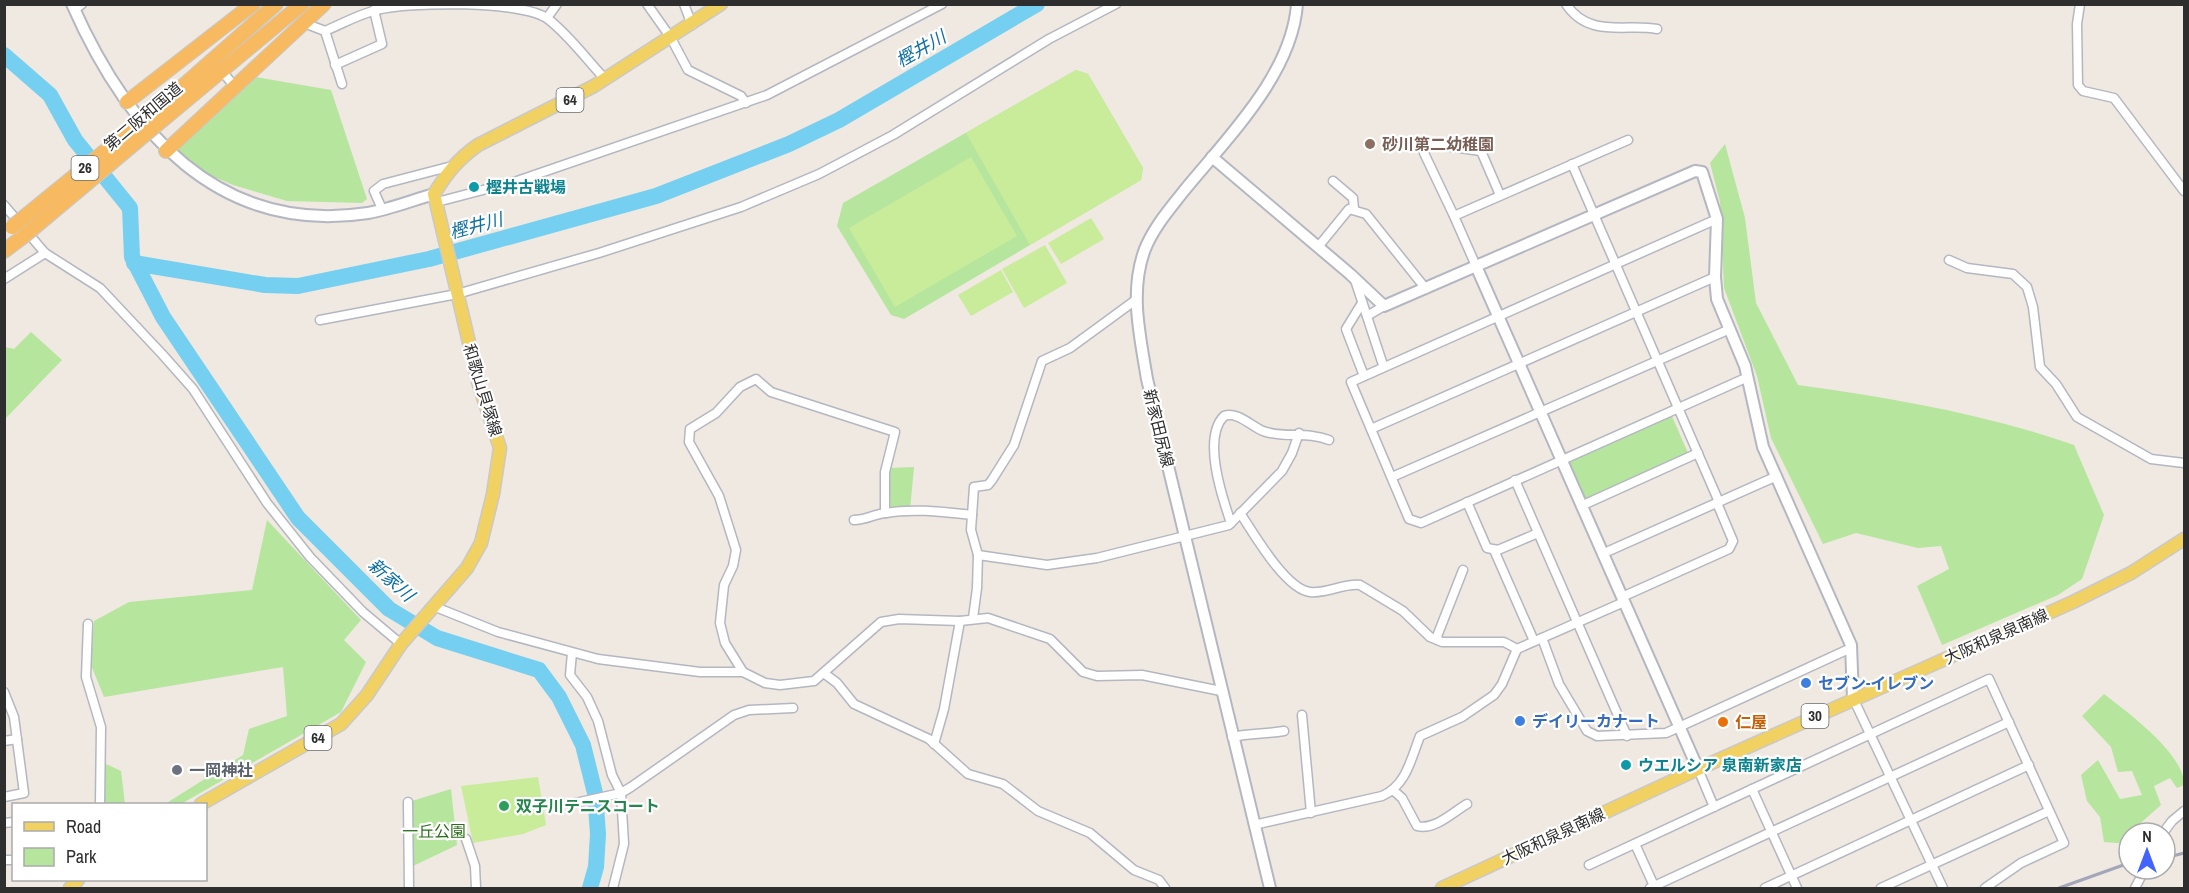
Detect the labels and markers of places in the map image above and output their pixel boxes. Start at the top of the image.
place label: 砂川第二幼稚園 [1382,133,1494,155]
marker: 砂川第二幼稚園 [1363,137,1377,151]
place label: 樫井古戦場 [486,176,566,198]
marker: 樫井古戦場 [467,180,481,194]
place label: セブン-イレブン [1818,672,1934,694]
marker: セブン-イレブン [1799,676,1813,690]
place label: デイリーカナート [1532,710,1660,732]
place label: 仁屋 [1735,711,1767,733]
marker: デイリーカナート [1513,714,1527,728]
marker: 仁屋 [1716,715,1730,729]
place label: ウエルシア 泉南新家店 [1638,754,1802,776]
marker: ウエルシア 泉南新家店 [1619,758,1633,772]
place label: 一岡神社 [189,759,253,781]
marker: 一岡神社 [170,763,184,777]
place label: 双子川テニスコート [516,795,660,817]
marker: 双子川テニスコート [497,799,511,813]

